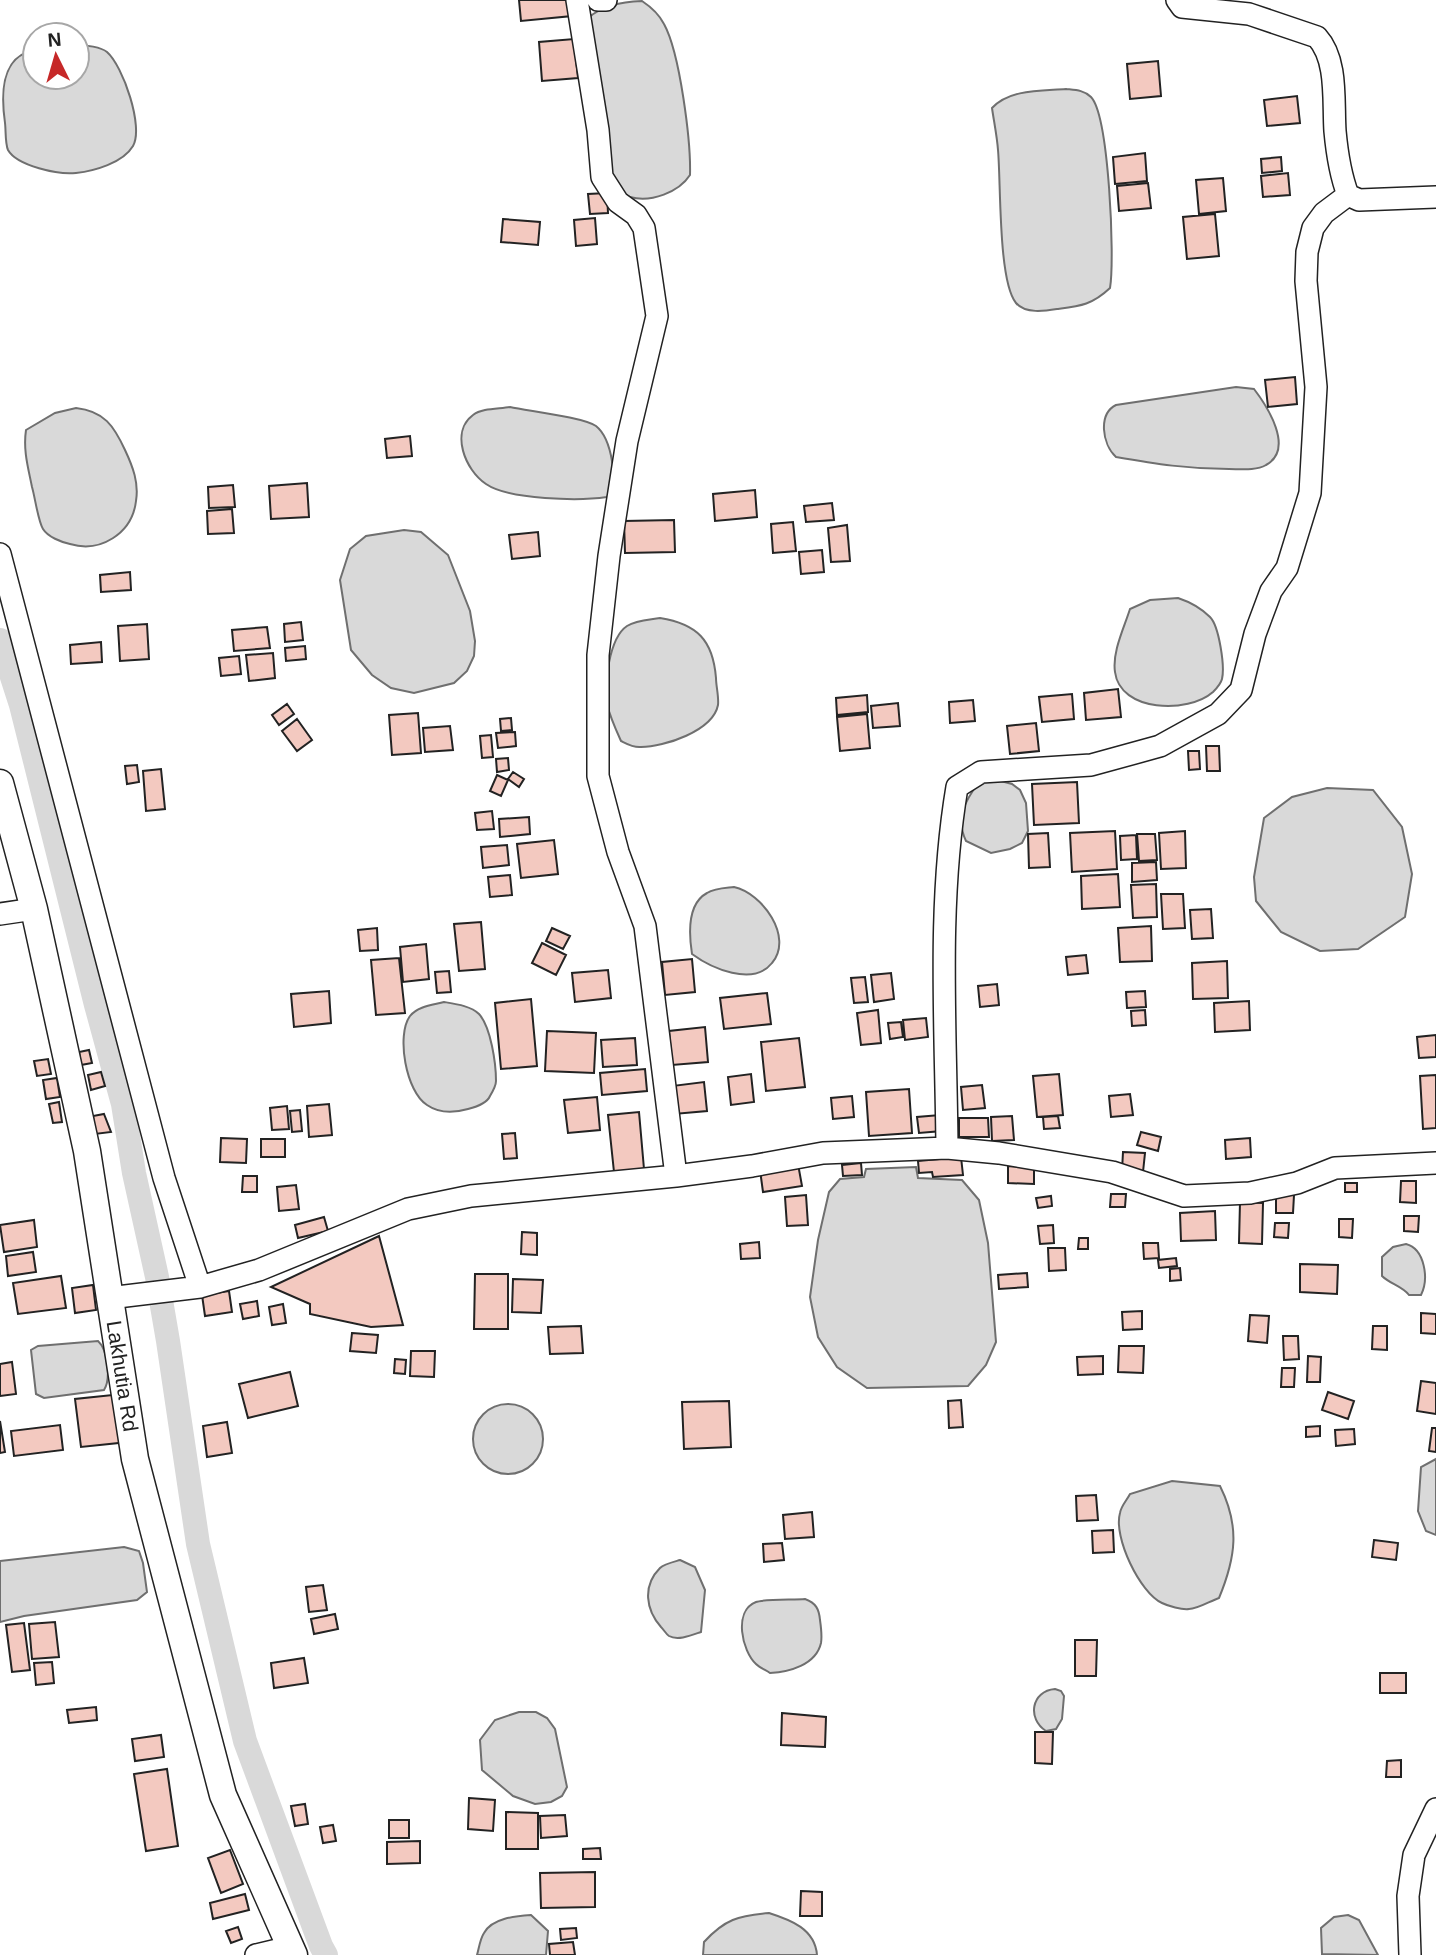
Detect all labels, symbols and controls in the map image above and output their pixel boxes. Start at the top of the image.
north arrow [21,21,91,91]
text: N [47,29,62,51]
street label: Lakhutia Rd [103,1319,143,1433]

